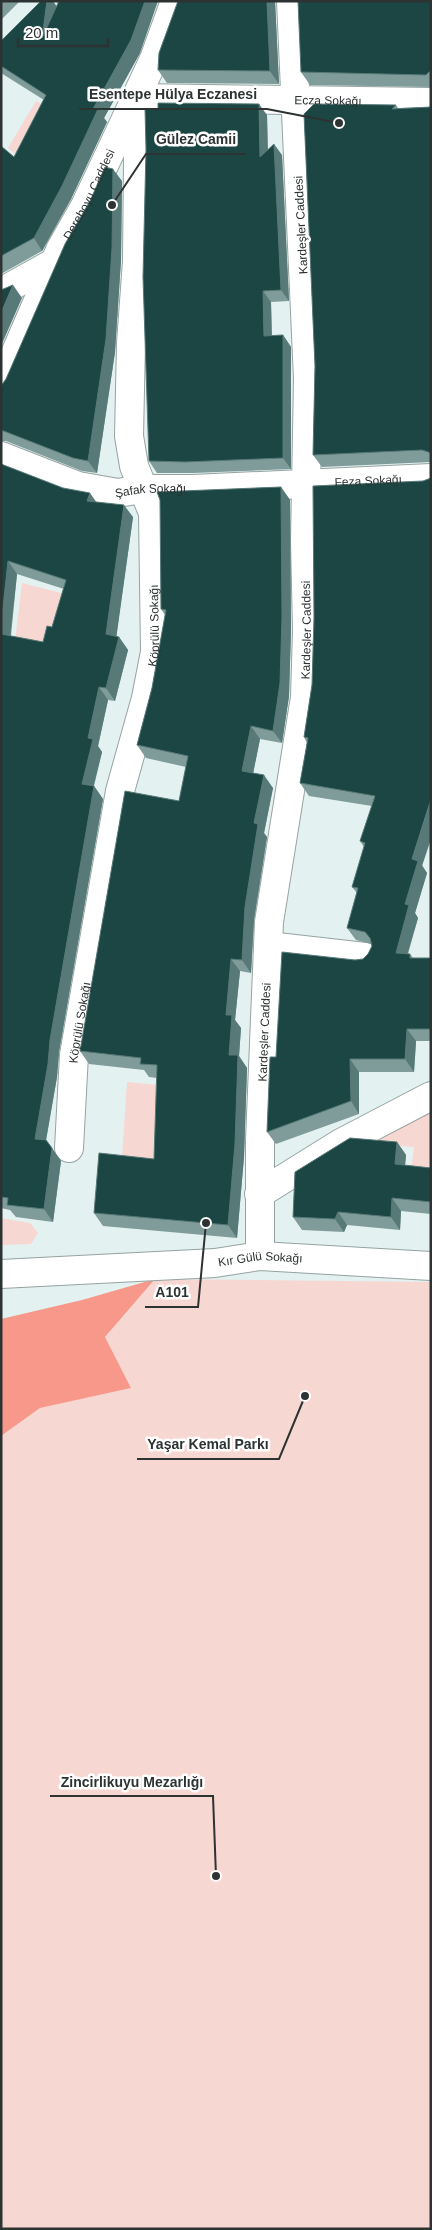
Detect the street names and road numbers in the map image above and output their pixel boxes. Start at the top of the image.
street label: Ecza Sokağı [294,93,362,108]
street label: Dereboyu Caddesi [60,147,118,242]
street label: Kardeşler Caddesi [291,175,311,275]
street label: Feza Sokağı [334,472,402,489]
street label: Şafak Sokağı [114,482,186,500]
street label: Kardeşler Caddesi [299,580,314,680]
street label: Köprülü Sokağı [145,584,162,668]
street label: Köprülü Sokağı [67,981,94,1064]
street label: Kardeşler Caddesi [255,982,273,1082]
street label: Kır Gülü Sokağı [217,1249,303,1269]

